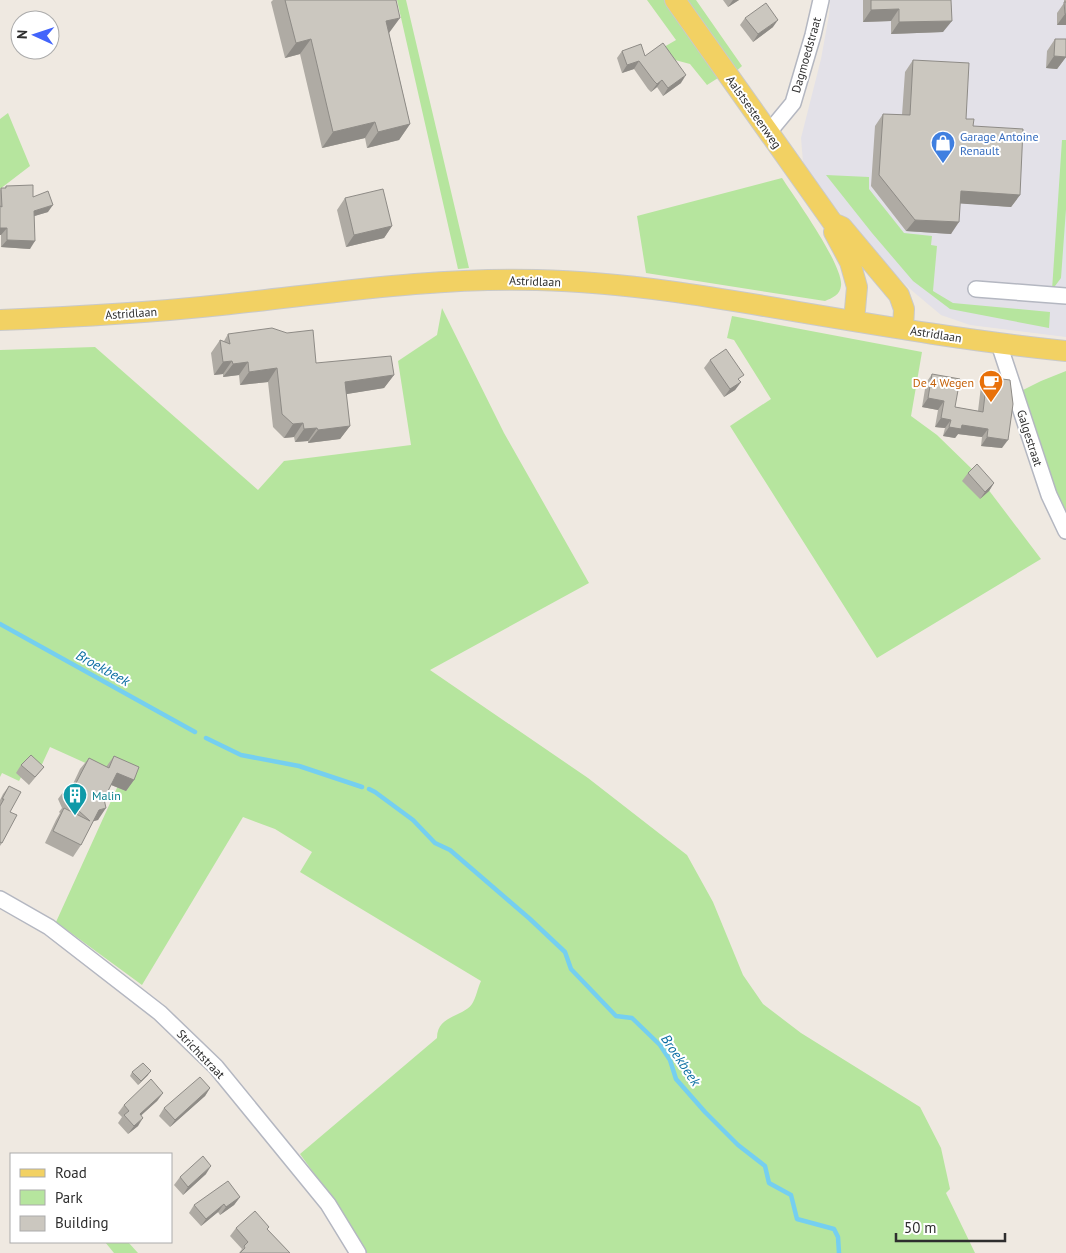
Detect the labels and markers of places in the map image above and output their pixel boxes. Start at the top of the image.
place label: Garage Antoine Renault [960,129,1039,158]
shop icon: Garage Antoine Renault [930,130,956,164]
cafe icon: De 4 Wegen [978,369,1004,403]
place label: De 4 Wegen [913,375,974,390]
building icon: Malin [62,782,88,816]
place label: Malin [92,788,121,803]

